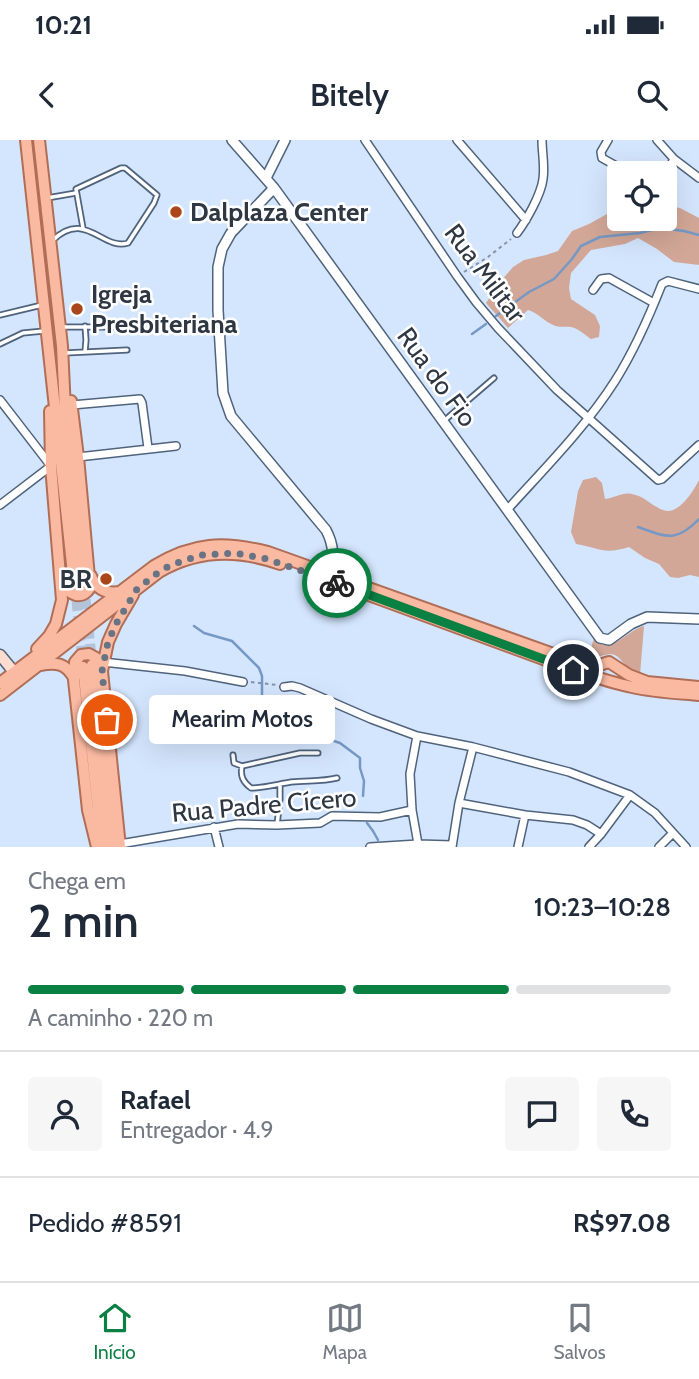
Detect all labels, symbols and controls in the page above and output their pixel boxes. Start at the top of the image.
text: 10:21 [35,9,92,41]
text: Bitely [310,75,389,114]
icon: back [28,76,66,114]
icon: search [633,76,671,114]
map controls [607,161,677,231]
button: locate [607,161,677,231]
place label: Dalplaza Center [190,196,368,228]
marker: Dalplaza Center [168,204,184,220]
street label: Rua Militar [438,218,533,329]
place label: Igreja Presbiteriana [91,278,238,340]
marker: Igreja Presbiteriana [69,301,85,317]
street label: Rua do Fio [390,321,484,433]
courier [302,548,372,618]
place label: BR [59,563,92,595]
icon: bike [318,564,356,602]
marker: BR [98,571,114,587]
pin [543,640,603,700]
icon: home [554,651,592,689]
pin [77,690,137,750]
callout: Mearim Motos [149,696,334,744]
icon: bag [88,701,126,739]
text: Mearim Motos [171,705,313,733]
street label: Rua Padre Cícero [170,781,358,829]
text: Chega em [28,867,126,895]
text: 10:23–10:28 [534,891,671,923]
text: 2 min [28,893,139,949]
text: A caminho · 220 m [28,1004,213,1032]
button: person [28,1077,102,1151]
button: chat [505,1077,579,1151]
button: phone [597,1077,671,1151]
text: Rafael [120,1084,191,1116]
text: Entregador · 4.9 [120,1116,274,1144]
text: Pedido #8591 [28,1207,182,1239]
text: R$97.08 [573,1207,671,1239]
tab: Início [93,1299,136,1364]
tab: Mapa [323,1299,367,1364]
tab: Salvos [554,1299,606,1364]

